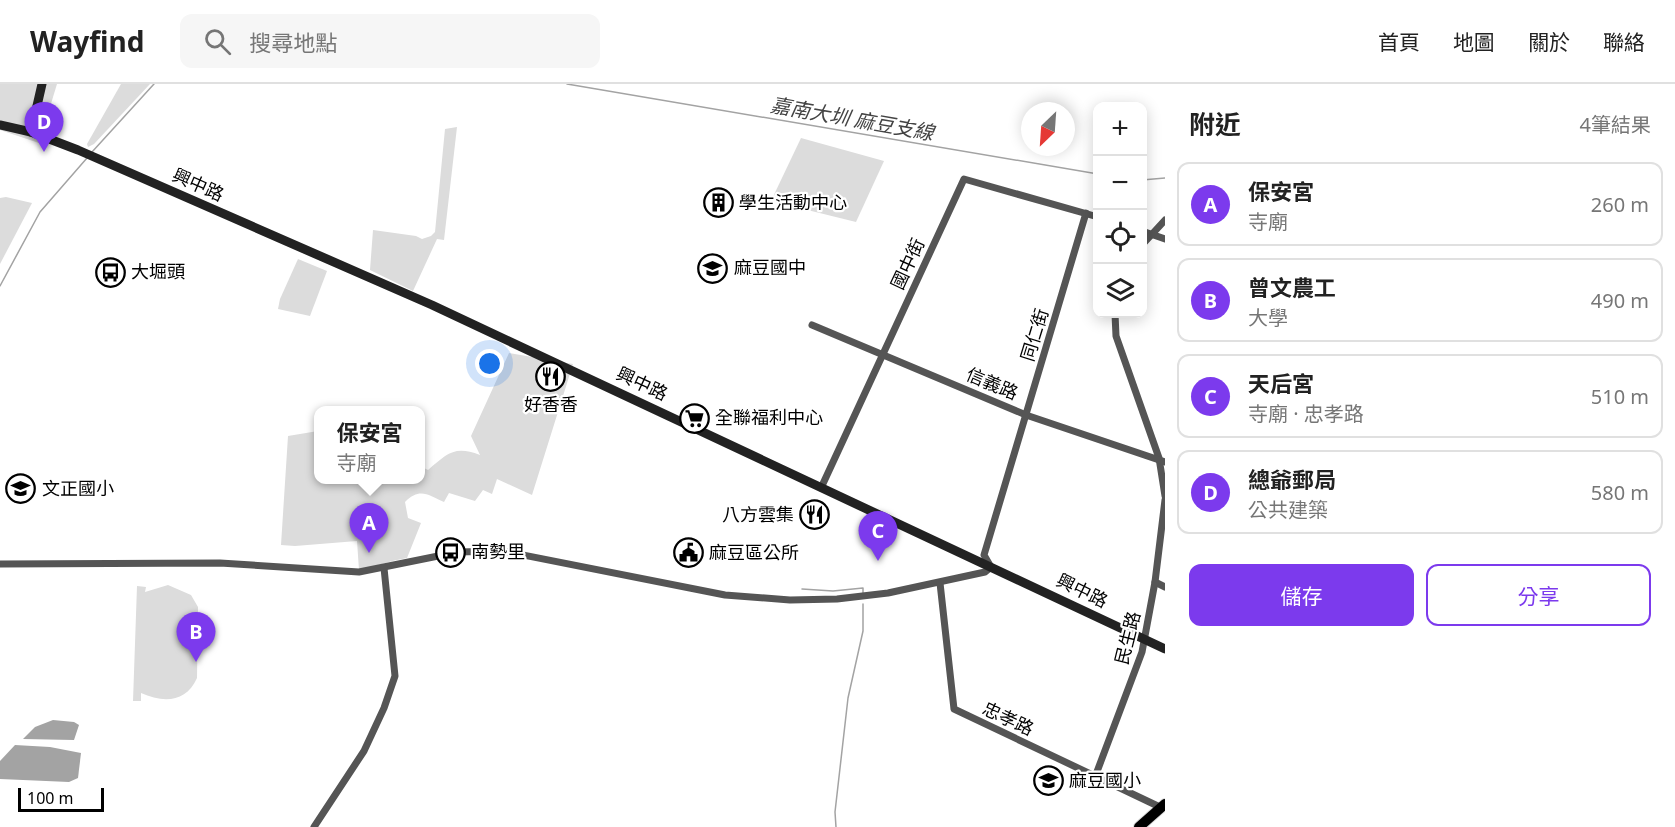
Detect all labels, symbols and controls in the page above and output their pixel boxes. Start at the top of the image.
search box [180,14,600,68]
text: Wayfind [30,22,144,60]
icon: search [201,25,234,58]
text: 搜尋地點 [249,27,337,57]
text: 首頁 [1378,28,1420,56]
text: 地圖 [1453,28,1495,56]
text: 關於 [1528,28,1570,56]
text: 聯絡 [1603,28,1645,56]
water label: 嘉南大圳 麻豆支線 [768,91,938,146]
north arrow [1021,102,1075,156]
map controls [1093,102,1147,318]
button: + [1093,102,1147,156]
pin: D [24,103,63,152]
text: 附近 [1189,106,1241,142]
text: 4筆結果 [1580,111,1651,138]
button: − [1093,156,1147,210]
street label: 興中路 [169,162,228,206]
text: 保安宮 [1248,176,1314,206]
building icon: 學生活動中心 [702,187,734,219]
place label: 學生活動中心 [739,190,847,214]
text: A [1204,191,1217,218]
text: 260 m [1591,191,1649,218]
text: 寺廟 [1248,208,1288,235]
button: locate [1093,210,1147,264]
street label: 國中街 [885,234,929,293]
school or university icon: 麻豆國中 [697,252,729,284]
place label: 麻豆國中 [734,255,806,279]
bus stop icon: 大堀頭 [94,256,126,288]
place label: 大堀頭 [131,259,185,283]
button: layers [1093,264,1147,318]
text: 曾文農工 [1248,272,1336,302]
text: B [1204,287,1217,314]
text: 490 m [1591,287,1649,314]
text: 大學 [1248,304,1288,331]
street label: 同仁街 [1015,305,1053,364]
your location [475,349,504,378]
restaurant icon: 好香香 [535,360,567,392]
street label: 興中路 [613,361,672,405]
street label: 信義路 [963,361,1022,405]
text: 天后宮 [1248,368,1314,398]
text: C [1204,383,1217,410]
text: 510 m [1591,383,1649,410]
place label: 好香香 [524,392,578,416]
text: 寺廟 · 忠孝路 [1248,400,1364,427]
supermarket icon: 全聯福利中心 [678,402,710,434]
place label: 全聯福利中心 [715,405,823,429]
popup [314,406,425,484]
text: 保安宮 [336,417,403,447]
text: 寺廟 [336,449,376,476]
text: 總爺郵局 [1248,464,1336,494]
school or university icon: 文正國小 [5,473,37,505]
place label: 文正國小 [42,476,114,500]
text: D [1203,479,1218,506]
text: 580 m [1591,479,1649,506]
text: 公共建築 [1248,496,1328,523]
restaurant icon: 八方雲集 [799,499,831,531]
place label: 八方雲集 [722,502,794,526]
pin: A [350,504,388,553]
pin: C [858,512,898,561]
bus stop icon: 南勢里 [434,536,466,568]
public building icon: 麻豆區公所 [672,537,704,569]
place label: 南勢里 [471,539,525,563]
place label: 麻豆區公所 [709,540,799,564]
button: 儲存 [1189,564,1414,626]
button: 分享 [1426,564,1651,626]
street label: 興中路 [1053,567,1112,613]
street label: 民生路 [1109,609,1145,667]
pin: B [176,612,216,662]
street label: 忠孝路 [979,696,1038,740]
school or university icon: 麻豆國小 [1032,765,1064,797]
place label: 麻豆國小 [1069,768,1141,792]
scale bar [18,785,104,812]
text: 100 m [27,787,74,809]

